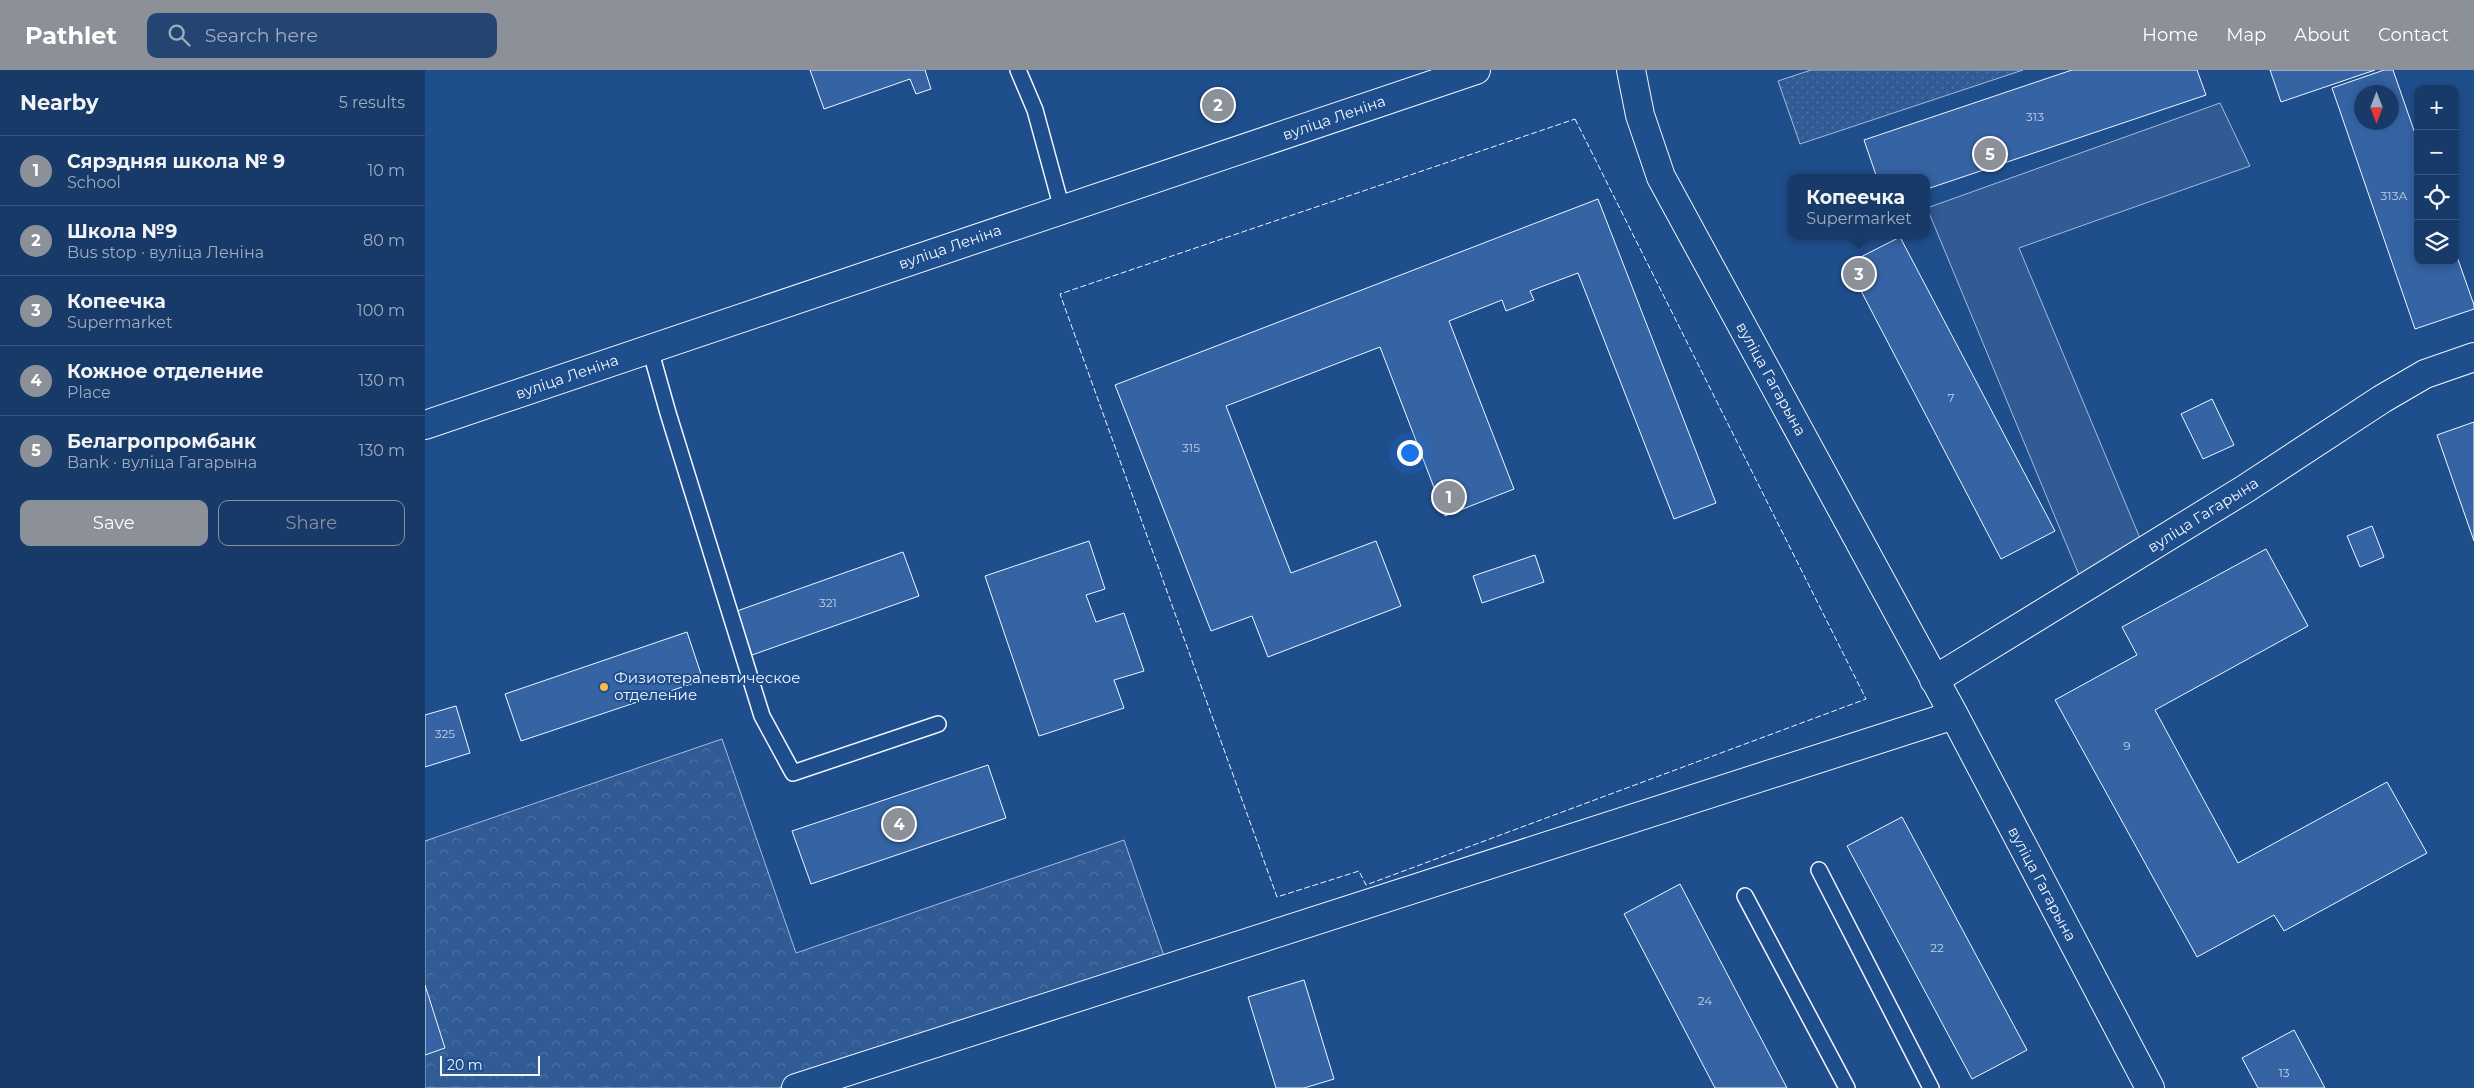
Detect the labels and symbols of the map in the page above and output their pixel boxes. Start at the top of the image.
north arrow [2354,85,2399,130]
pin: 2 [1202,86,1234,124]
street label: вуліца Леніна [1280,91,1388,144]
house number: 313 [2026,109,2044,124]
pin: 5 [1974,135,2006,173]
house number: 313А [2381,188,2407,203]
street label: вуліца Леніна [896,220,1004,273]
pin: 3 [1843,255,1875,293]
street label: вуліца Гагарына [1732,318,1811,439]
street label: вуліца Леніна [513,350,621,403]
house number: 7 [1947,390,1955,405]
house number: 315 [1182,440,1200,455]
your location [1397,440,1423,466]
street label: вуліца Гагарына [2144,473,2262,556]
pin: 1 [1433,478,1465,516]
house number: 321 [819,595,837,610]
place label: Физиотерапевтическое отделение [614,668,801,704]
marker: Физиотерапевтическое отделение [598,681,610,693]
house number: 325 [435,726,455,741]
house number: 9 [2123,738,2131,753]
pin: 4 [883,805,915,843]
street label: вуліца Гагарына [2004,823,2081,944]
house number: 22 [1930,940,1944,955]
house number: 24 [1698,993,1712,1008]
scale bar [440,1053,540,1076]
house number: 13 [2278,1065,2290,1080]

